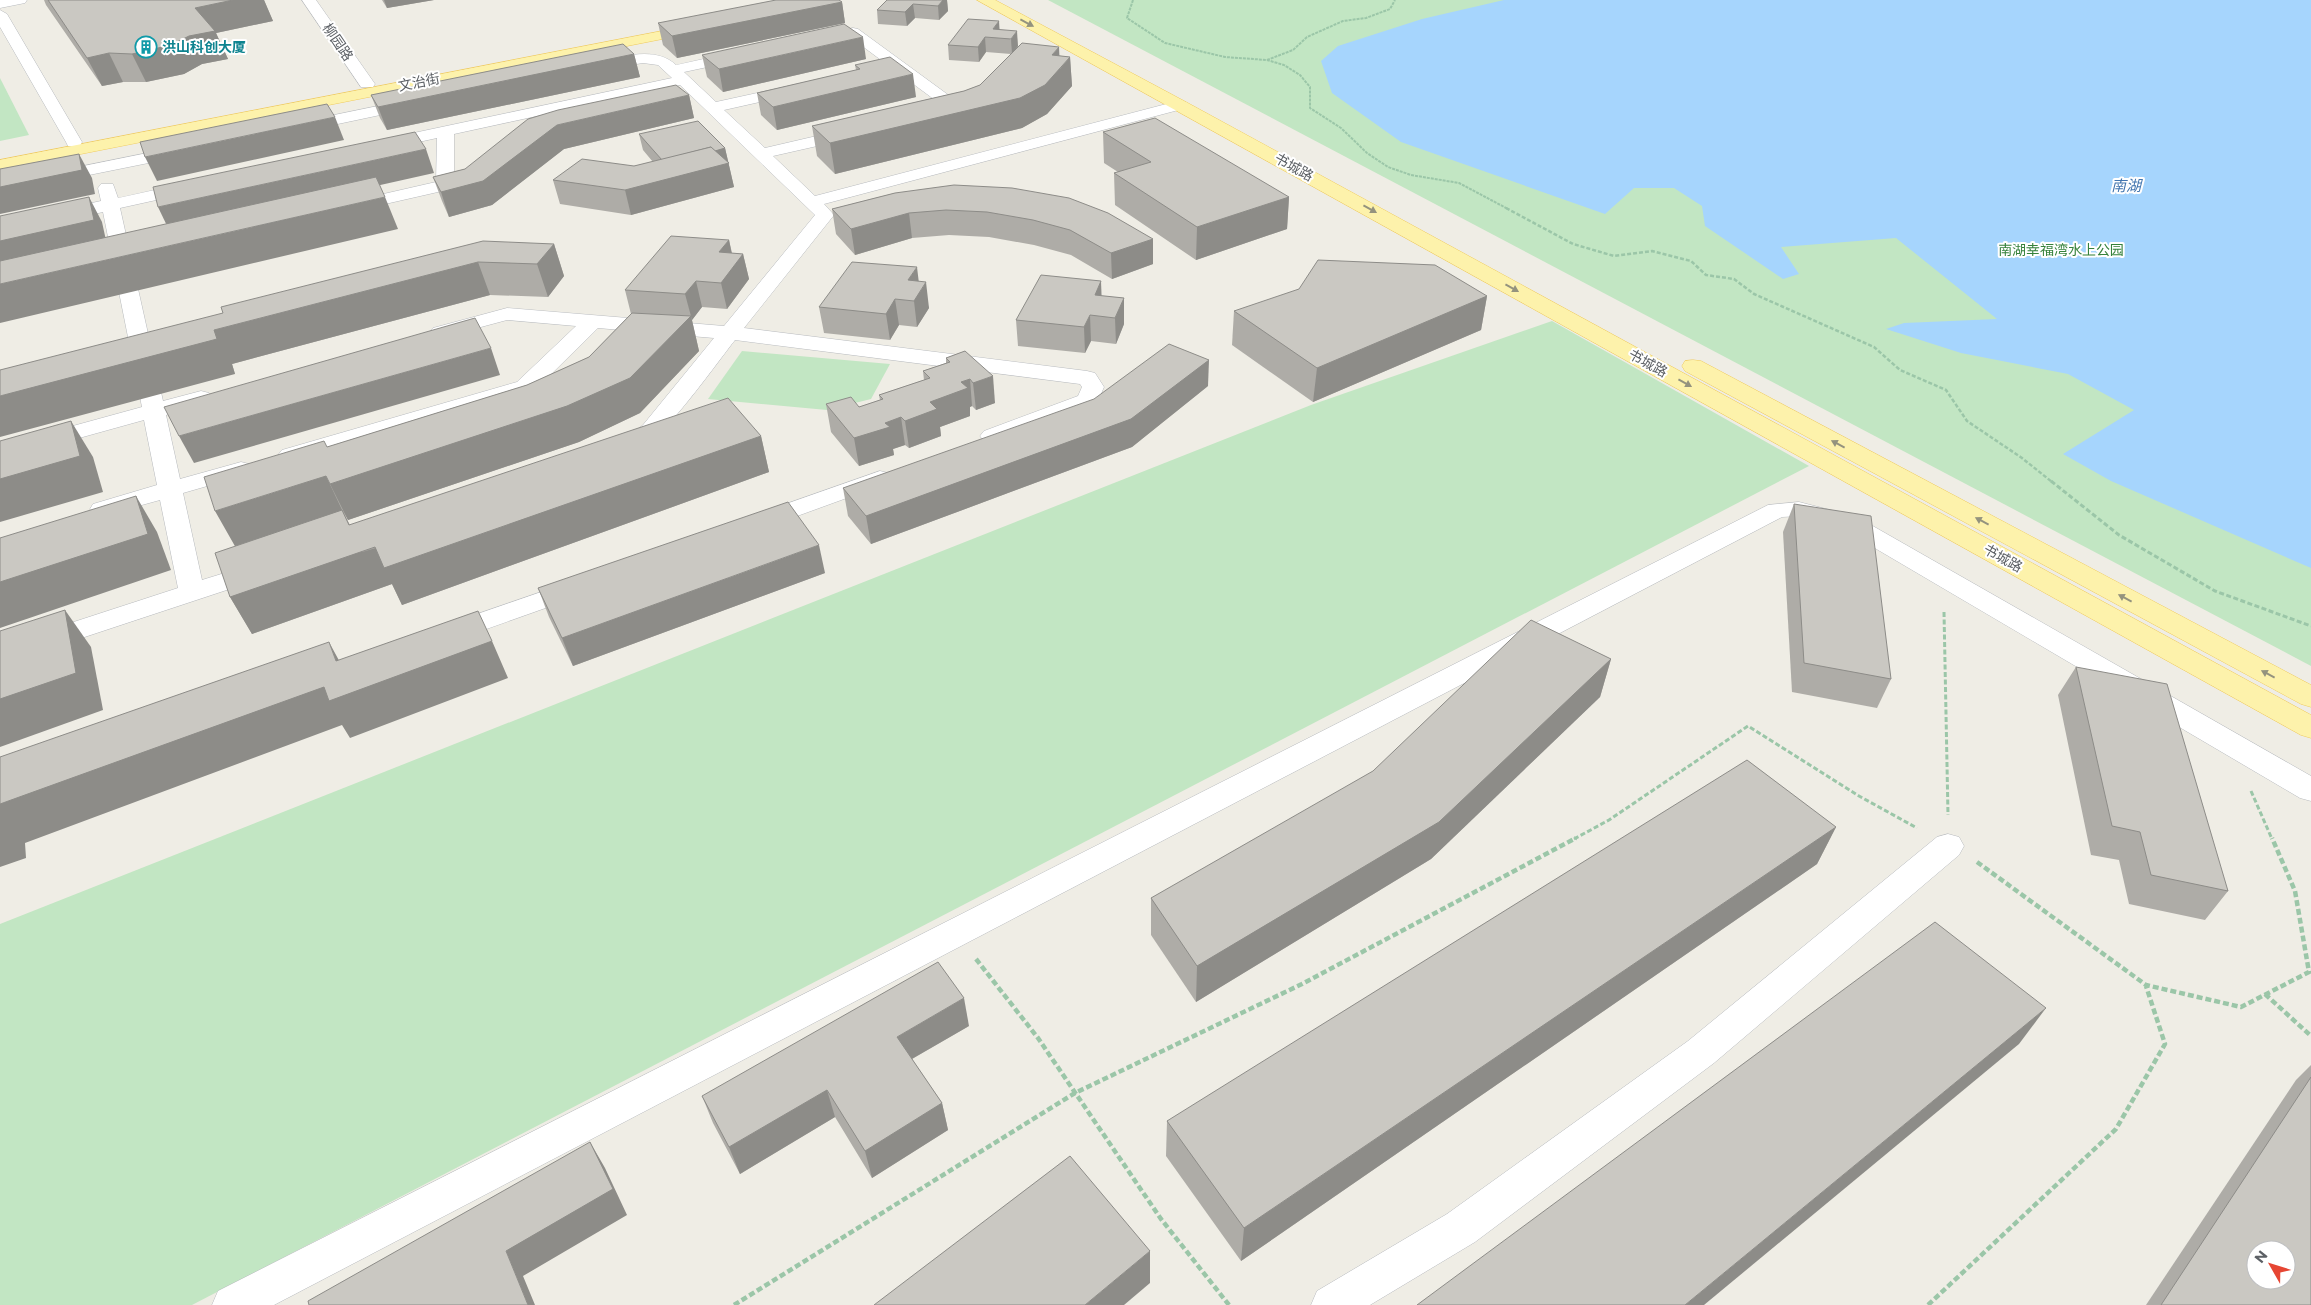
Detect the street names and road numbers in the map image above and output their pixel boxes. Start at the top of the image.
street label: 柳园路 [319,20,357,64]
street label: 文治街 [397,69,441,95]
street label: 书城路 [1271,149,1317,185]
street label: 书城路 [1625,345,1671,381]
street label: 书城路 [1980,540,2026,576]

